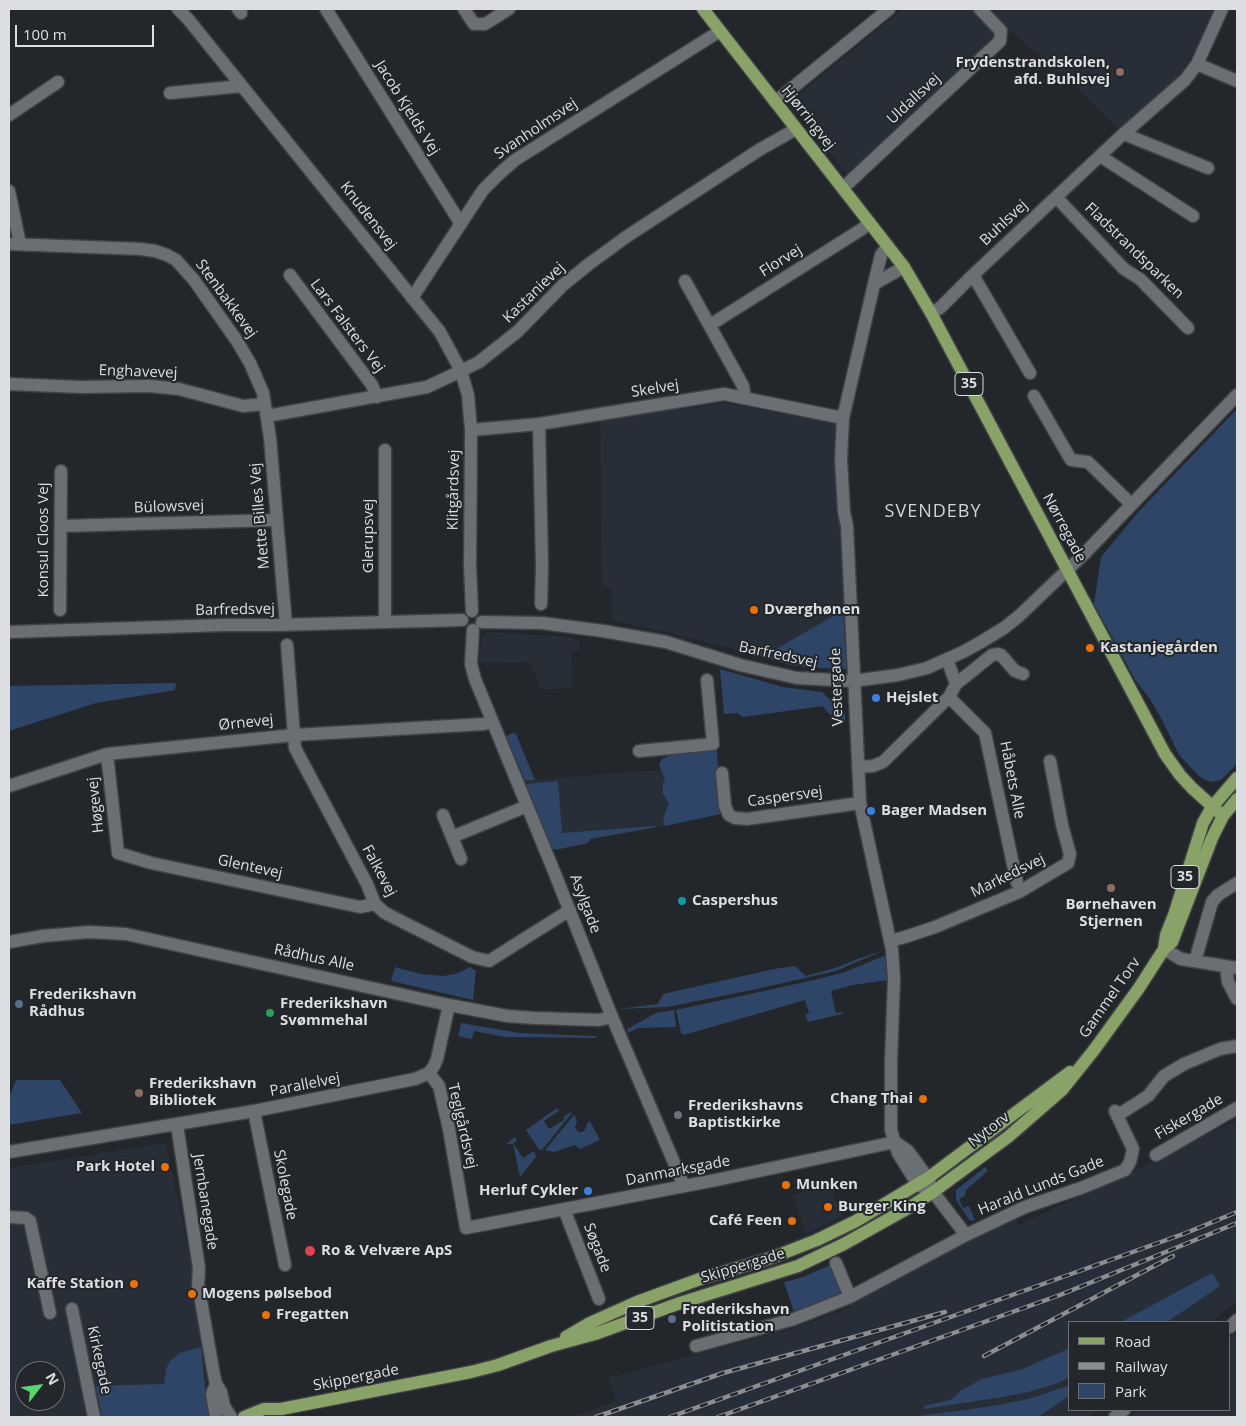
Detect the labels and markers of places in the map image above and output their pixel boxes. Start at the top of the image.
place label: Frydenstrandskolen, afd. Buhlsvej [955,54,1110,89]
marker: Frydenstrandskolen, afd. Buhlsvej [1114,66,1126,78]
place label: Dværghønen [764,601,860,619]
marker: Dværghønen [748,604,760,616]
place label: Kastanjegården [1100,639,1218,657]
marker: Kastanjegården [1084,642,1096,654]
place label: Hejslet [886,689,938,707]
marker: Hejslet [870,692,882,704]
place label: Bager Madsen [881,802,987,820]
marker: Bager Madsen [865,805,877,817]
marker: Børnehaven Stjernen [1105,882,1117,894]
place label: Caspershus [692,892,778,910]
marker: Caspershus [676,895,688,907]
place label: Børnehaven Stjernen [1065,896,1157,931]
place label: Frederikshavn Rådhus [29,986,137,1021]
place label: Frederikshavn Svømmehal [280,995,388,1030]
marker: Frederikshavn Rådhus [13,998,25,1010]
marker: Frederikshavn Svømmehal [264,1007,276,1019]
place label: Frederikshavn Bibliotek [149,1075,257,1110]
marker: Frederikshavn Bibliotek [133,1087,145,1099]
place label: Chang Thai [830,1090,913,1108]
marker: Chang Thai [917,1093,929,1105]
place label: Frederikshavns Baptistkirke [688,1097,803,1132]
marker: Frederikshavns Baptistkirke [672,1109,684,1121]
place label: Park Hotel [76,1158,155,1176]
marker: Park Hotel [159,1161,171,1173]
place label: Munken [796,1176,858,1194]
marker: Munken [780,1179,792,1191]
place label: Herluf Cykler [479,1182,578,1200]
marker: Herluf Cykler [582,1185,594,1197]
place label: Burger King [838,1198,926,1216]
marker: Burger King [822,1201,834,1213]
place label: Café Feen [709,1212,782,1230]
marker: Café Feen [786,1215,798,1227]
place label: Ro & Velvære ApS [321,1242,452,1260]
marker: Ro & Velvære ApS [303,1244,317,1258]
place label: Kaffe Station [27,1275,124,1293]
marker: Kaffe Station [128,1278,140,1290]
place label: Mogens pølsebod [202,1285,332,1303]
marker: Mogens pølsebod [186,1288,198,1300]
place label: Frederikshavn Politistation [682,1301,790,1336]
place label: Fregatten [276,1306,349,1324]
marker: Fregatten [260,1309,272,1321]
marker: Frederikshavn Politistation [666,1313,678,1325]

